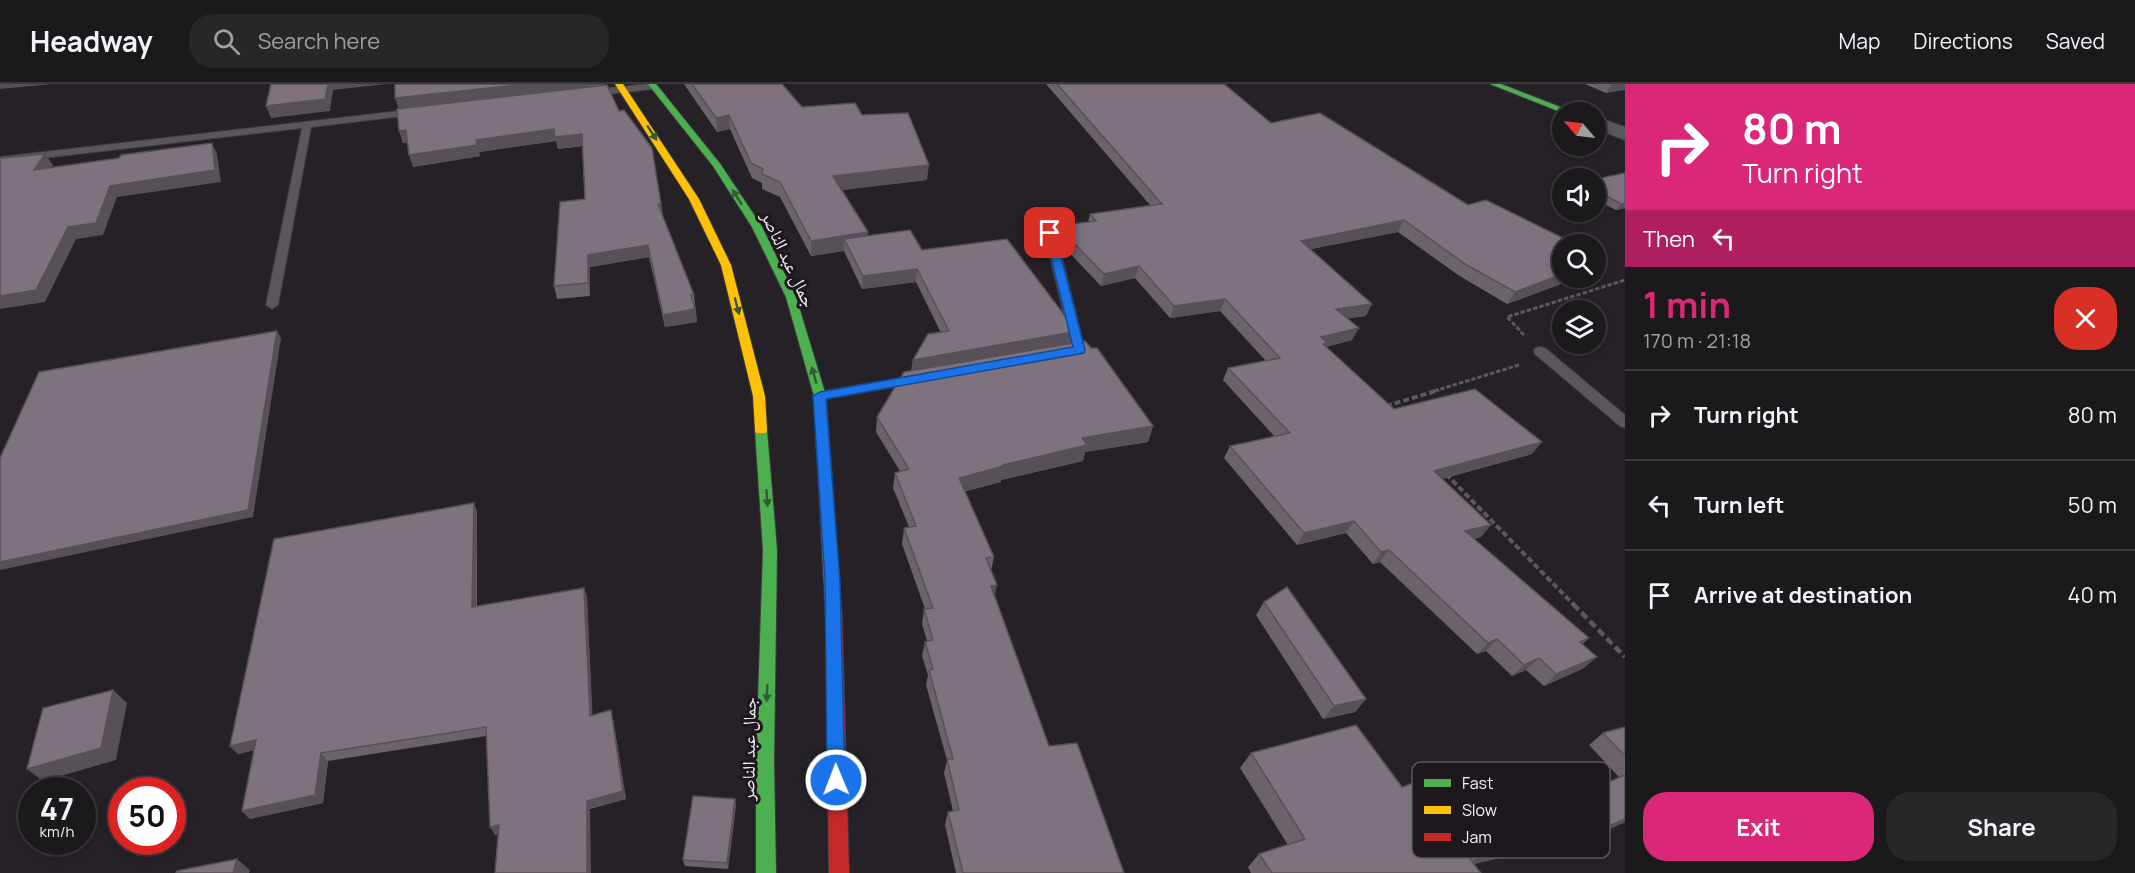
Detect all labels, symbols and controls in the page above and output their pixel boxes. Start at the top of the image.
search box [189,14,609,68]
text: Headway [30,22,153,60]
icon: search [210,25,243,58]
text: Search here [258,26,380,56]
text: Map [1839,27,1880,55]
text: Directions [1913,27,2013,55]
text: Saved [2046,27,2105,55]
text: 80 m [1742,99,1842,157]
north arrow [1552,102,1606,156]
map controls [1552,102,1606,354]
icon: right [1643,108,1721,186]
one-way arrow [646,124,657,141]
text: Turn right [1742,154,1863,191]
button: sound [1552,168,1606,222]
one-way arrow [732,189,743,205]
street label: جمال عبد الناصر [756,206,822,311]
pin [1024,207,1075,258]
icon: arrive [1033,216,1066,249]
icon: left [1707,222,1740,255]
text: Then [1643,224,1695,254]
button: search [1552,234,1606,288]
text: 1 min [1643,280,1731,329]
button: close [2054,287,2117,350]
one-way arrow [733,297,743,315]
button: layers [1552,300,1606,354]
text: 170 m · 21:18 [1643,327,1751,354]
one-way arrow [808,366,818,384]
icon: right [1643,399,1676,432]
text: Turn right [1694,400,1799,430]
text: 80 m [2068,400,2117,430]
one-way arrow [762,489,771,508]
icon: left [1643,489,1676,522]
text: Turn left [1694,490,1784,520]
text: 50 m [2068,490,2117,520]
icon: arrive [1643,579,1676,612]
text: Arrive at destination [1694,580,1912,610]
text: 40 m [2068,580,2117,610]
one-way arrow [762,684,771,703]
street label: جمال عبد الناصر [735,697,761,802]
position arrow [804,748,868,812]
legend [1412,762,1610,858]
text: Fast [1462,772,1493,794]
speed limit sign: 50 [108,777,186,855]
text: 47 [40,788,74,829]
button: Exit [1643,792,1874,861]
button: Share [1886,792,2117,861]
text: Slow [1462,799,1497,821]
text: km/h [40,821,74,842]
text: Jam [1462,826,1492,848]

